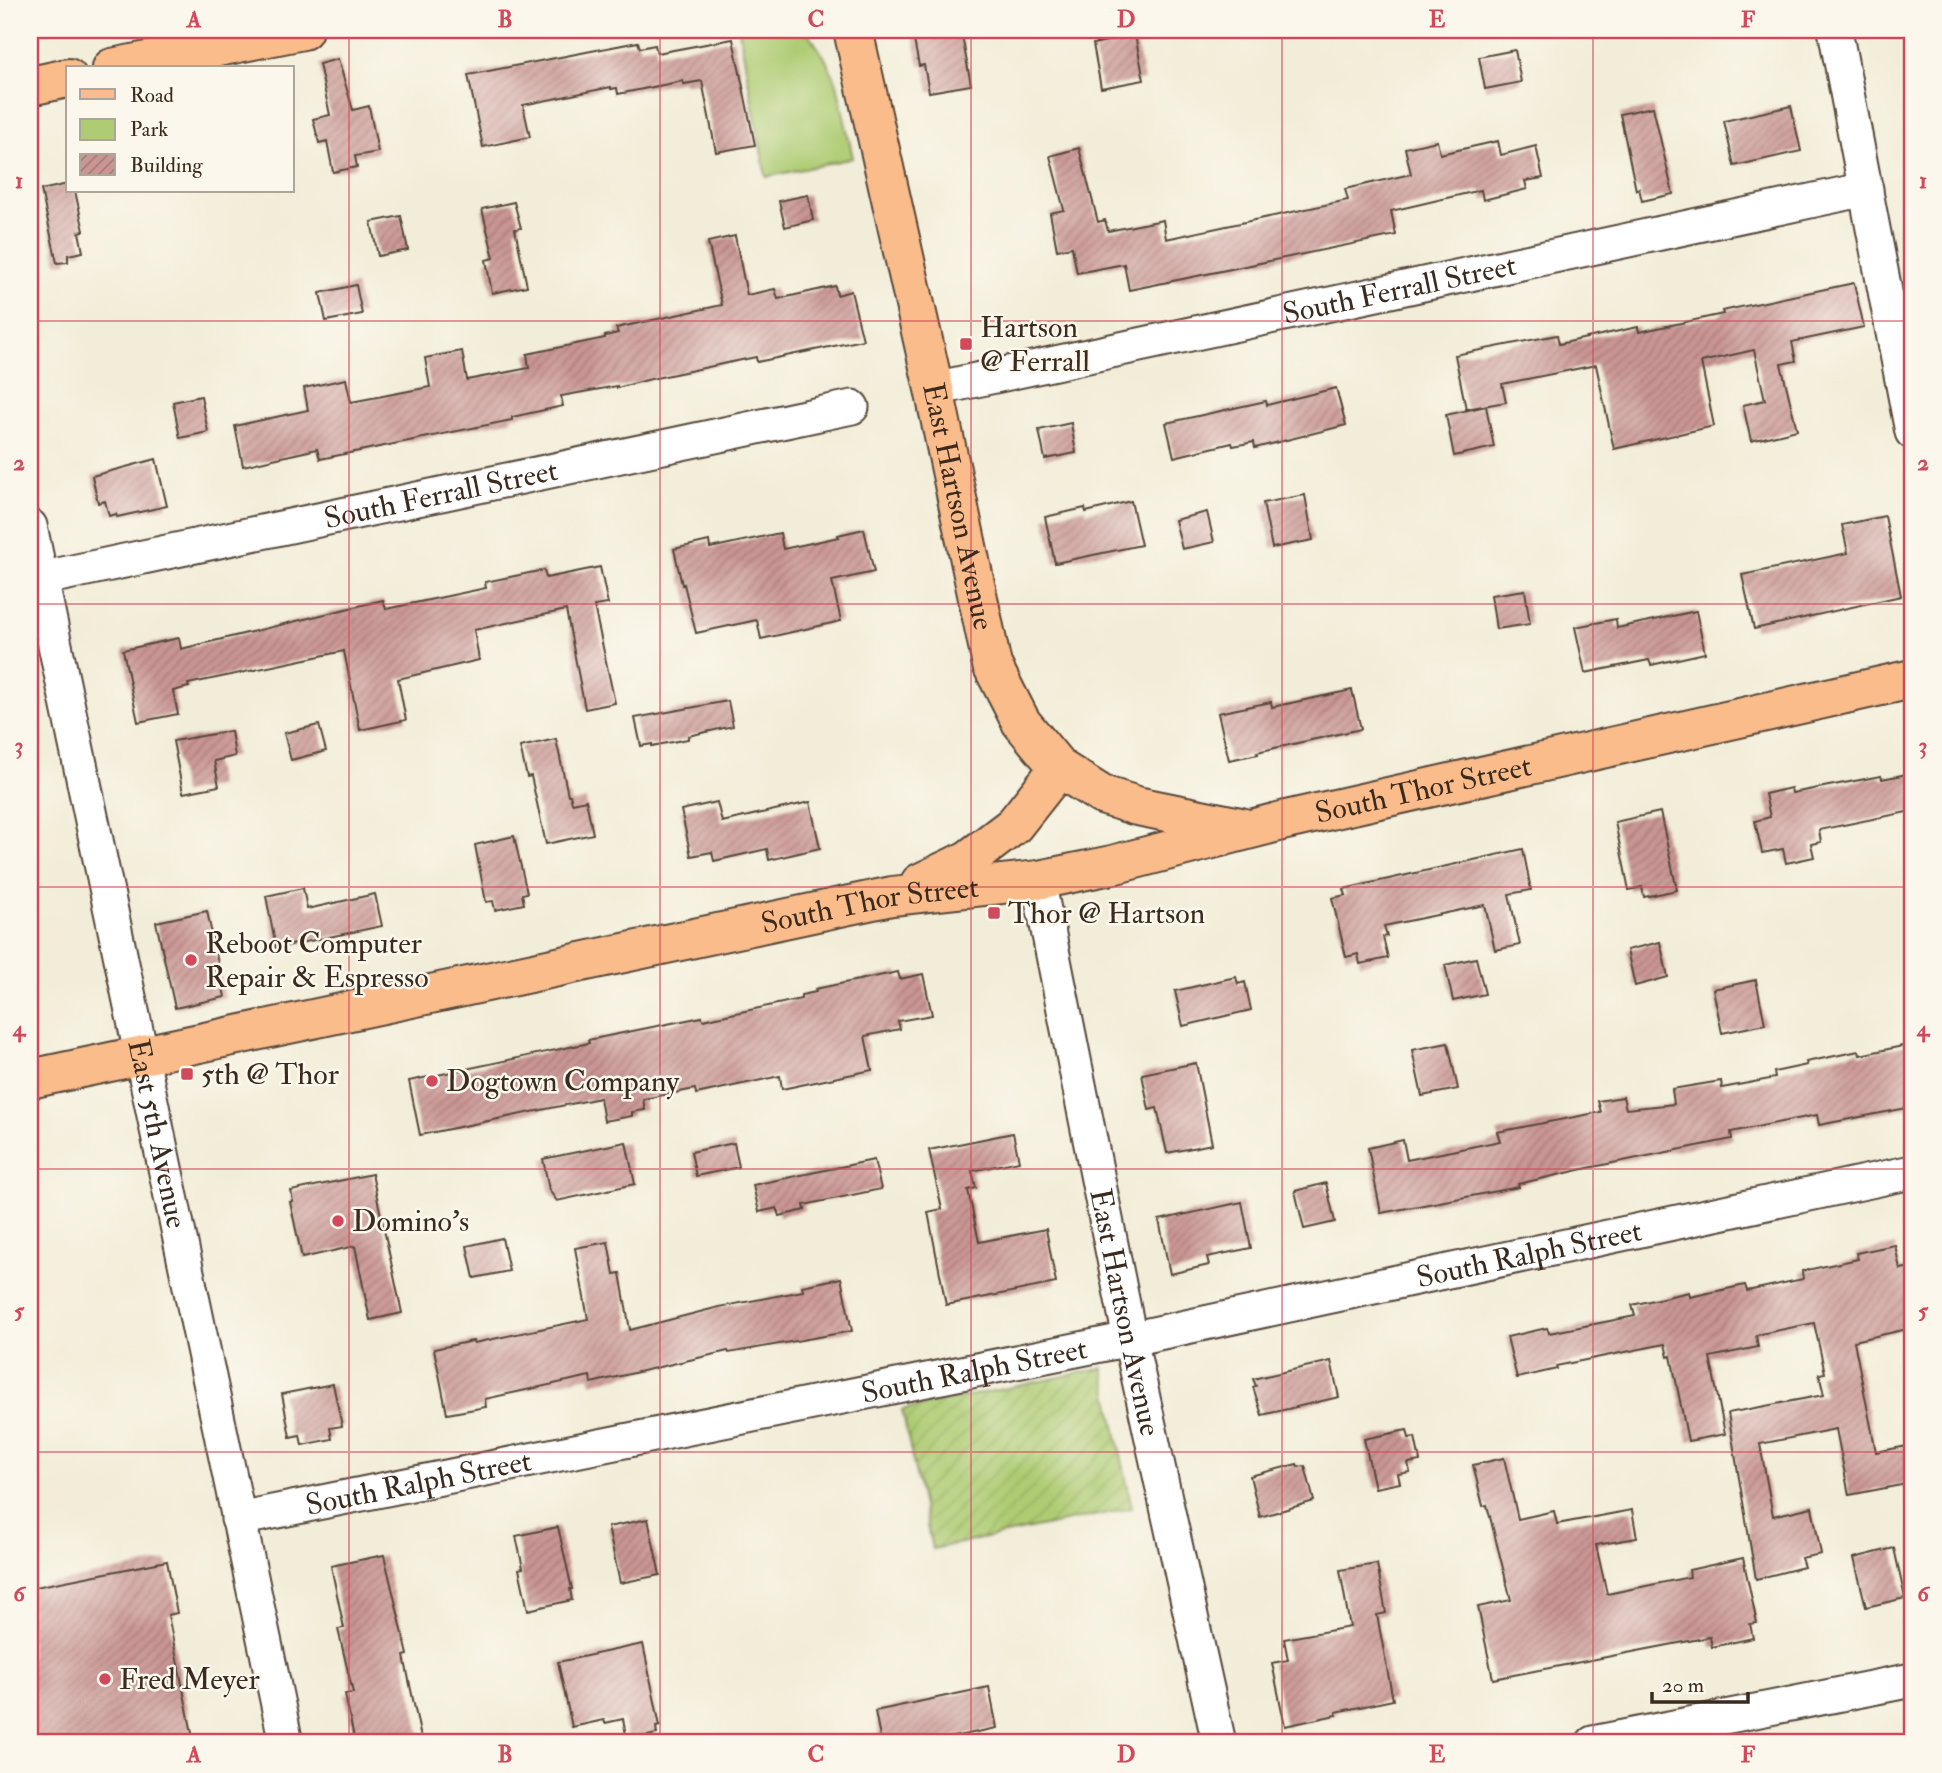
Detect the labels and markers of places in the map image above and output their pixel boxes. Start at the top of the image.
place label: Hartson @ Ferrall [980,309,1090,380]
marker: Hartson @ Ferrall [958,336,974,352]
place label: Thor @ Hartson [1008,895,1205,932]
marker: Thor @ Hartson [986,905,1002,921]
place label: Reboot Computer Repair & Espresso [205,925,429,996]
marker: Reboot Computer Repair & Espresso [183,952,199,968]
place label: 5th @ Thor [201,1056,339,1093]
place label: Dogtown Company [446,1063,680,1100]
marker: 5th @ Thor [179,1066,195,1082]
marker: Dogtown Company [424,1073,440,1089]
place label: Domino's [352,1203,469,1240]
marker: Domino's [330,1213,346,1229]
place label: Fred Meyer [119,1661,260,1698]
marker: Fred Meyer [97,1671,113,1687]

